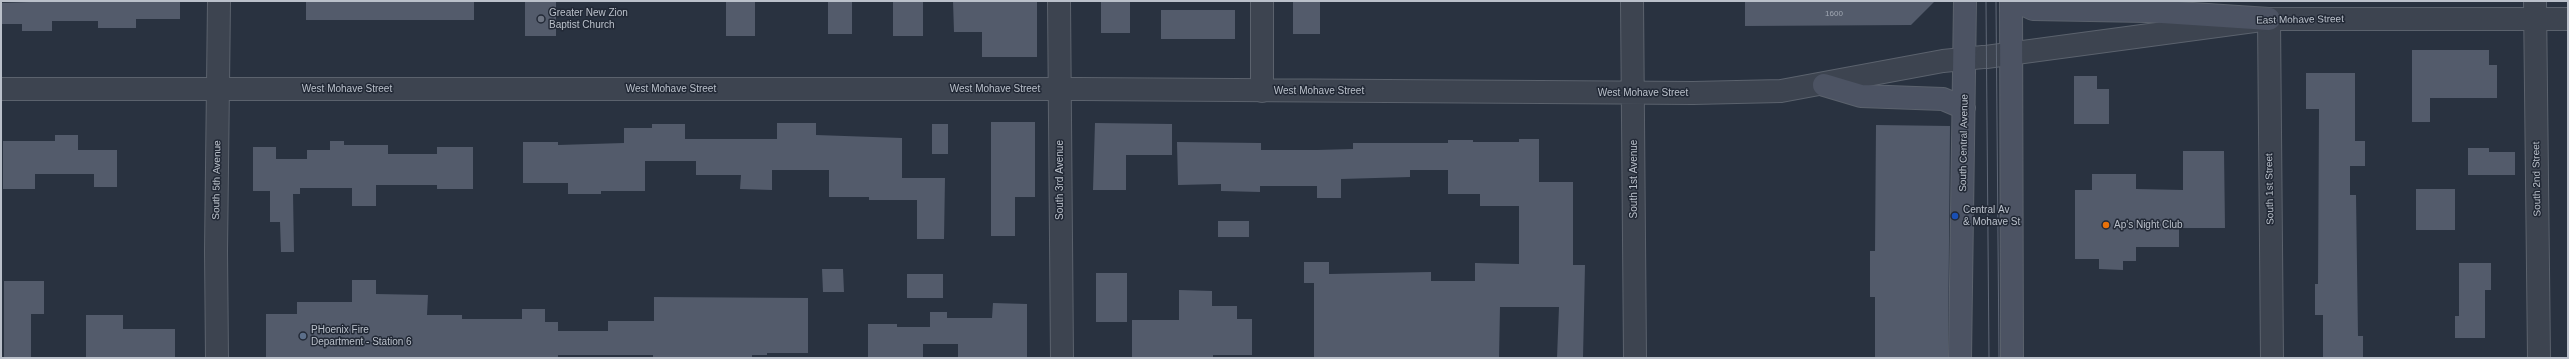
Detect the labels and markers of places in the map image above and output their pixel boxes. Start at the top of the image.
place label: Greater New Zion Baptist Church [549,7,628,30]
marker: Greater New Zion Baptist Church [536,14,546,24]
place label: Central Av & Mohave St [1963,204,2020,228]
marker: Central Av & Mohave St [1950,211,1960,221]
place label: Ap's Night Club [2114,219,2183,231]
marker: Ap's Night Club [2101,220,2111,230]
place label: PHoenix Fire Department - Station 6 [311,324,412,348]
marker: PHoenix Fire Department - Station 6 [298,331,308,341]

